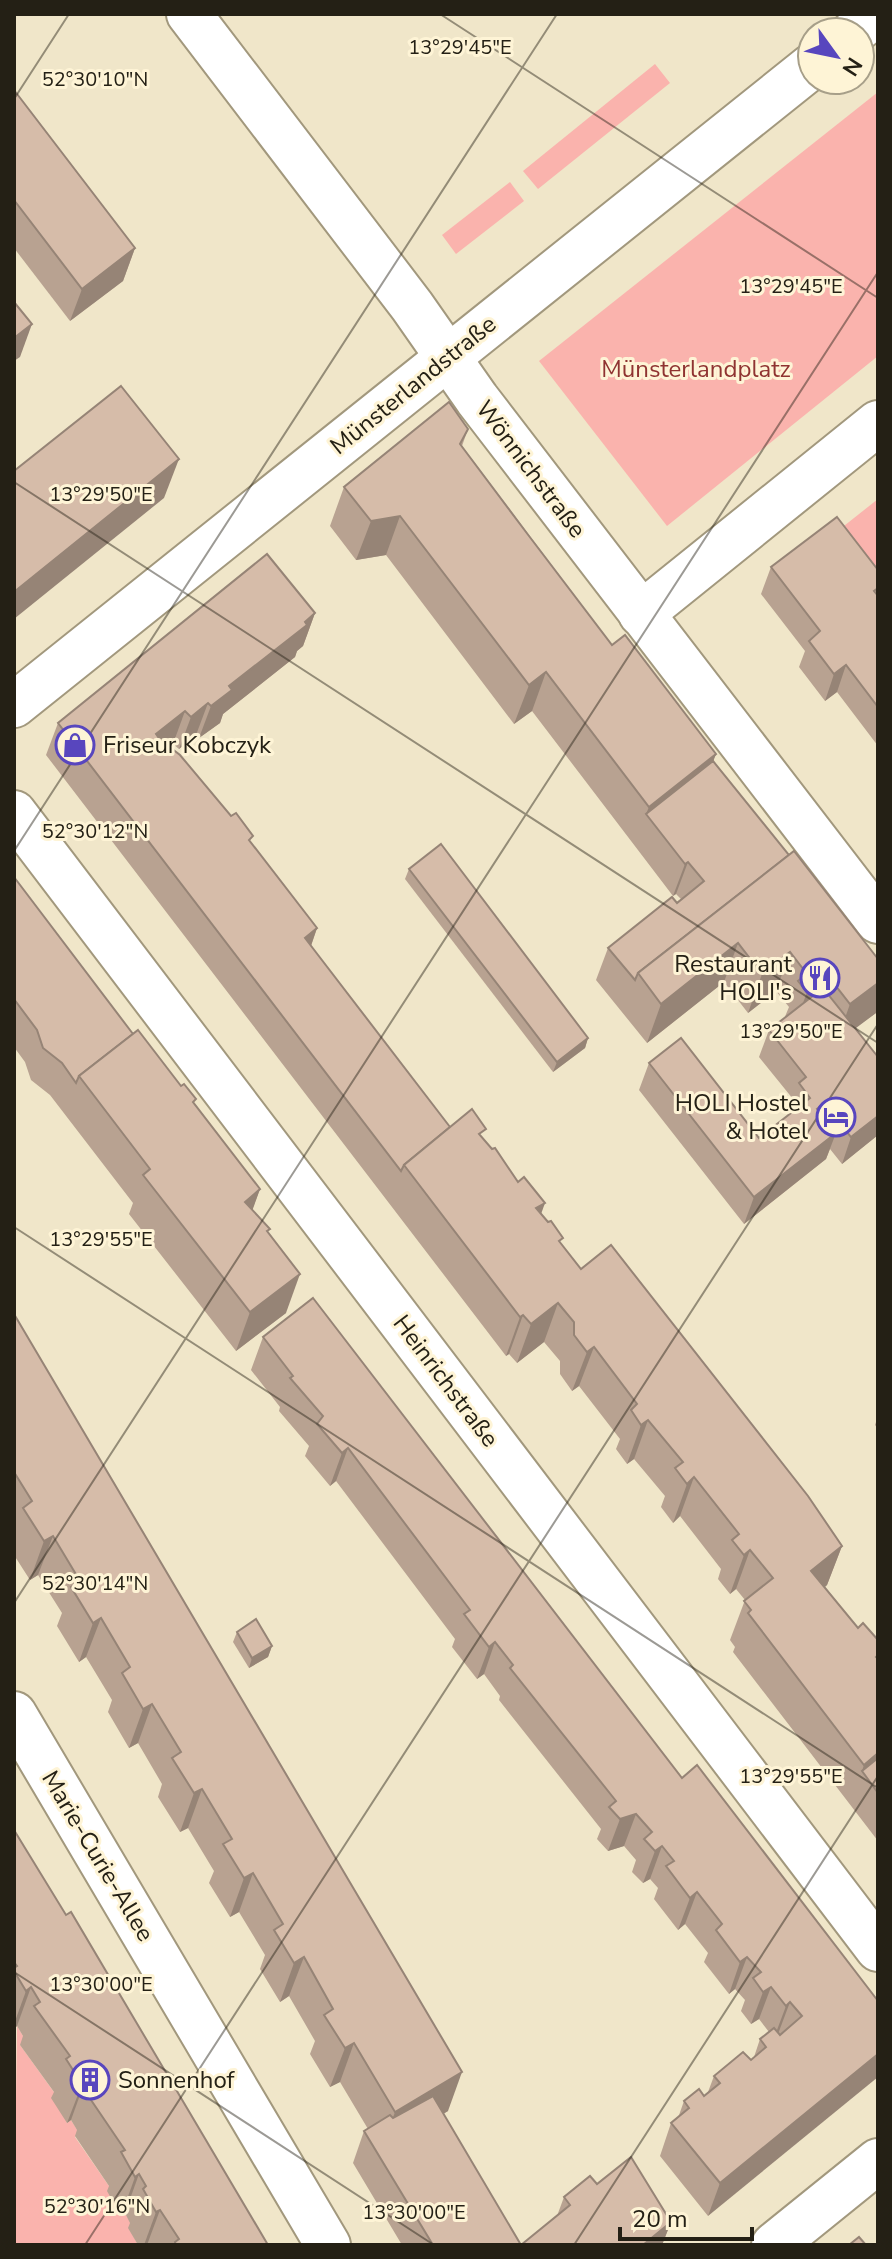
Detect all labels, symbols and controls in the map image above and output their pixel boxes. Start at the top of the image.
north arrow [796,16,876,96]
text: 13°29'45"E [408,34,512,61]
text: N [835,51,869,81]
text: 52°30'10"N [42,66,148,93]
text: 13°29'45"E [739,273,843,300]
street label: Münsterlandstraße [323,308,503,462]
park label: Münsterlandplatz [601,353,791,385]
street label: Wönnichstraße [469,394,593,544]
text: 13°29'50"E [49,481,153,508]
shop icon: Friseur Kobczyk [54,724,96,766]
place label: Friseur Kobczyk [103,729,272,761]
text: 52°30'12"N [42,818,148,845]
place label: Restaurant HOLI's [674,948,793,1008]
restaurant icon: Restaurant HOLI's [799,957,841,999]
text: 13°29'50"E [739,1018,843,1045]
place label: HOLI Hostel & Hotel [675,1087,808,1147]
hotel icon: HOLI Hostel & Hotel [815,1096,857,1138]
text: 13°29'55"E [49,1226,153,1253]
street label: Heinrichstraße [386,1308,506,1454]
text: 52°30'14"N [42,1570,148,1597]
text: 13°29'55"E [739,1763,843,1790]
street label: Marie-Curie-Allee [34,1765,162,1947]
text: 13°30'00"E [49,1971,153,1998]
building icon: Sonnenhof [69,2059,111,2101]
place label: Sonnenhof [118,2064,236,2096]
scale bar [620,2191,752,2241]
text: 52°30'16"N [44,2193,150,2220]
text: 13°30'00"E [362,2199,466,2226]
text: 20 m [632,2203,688,2235]

